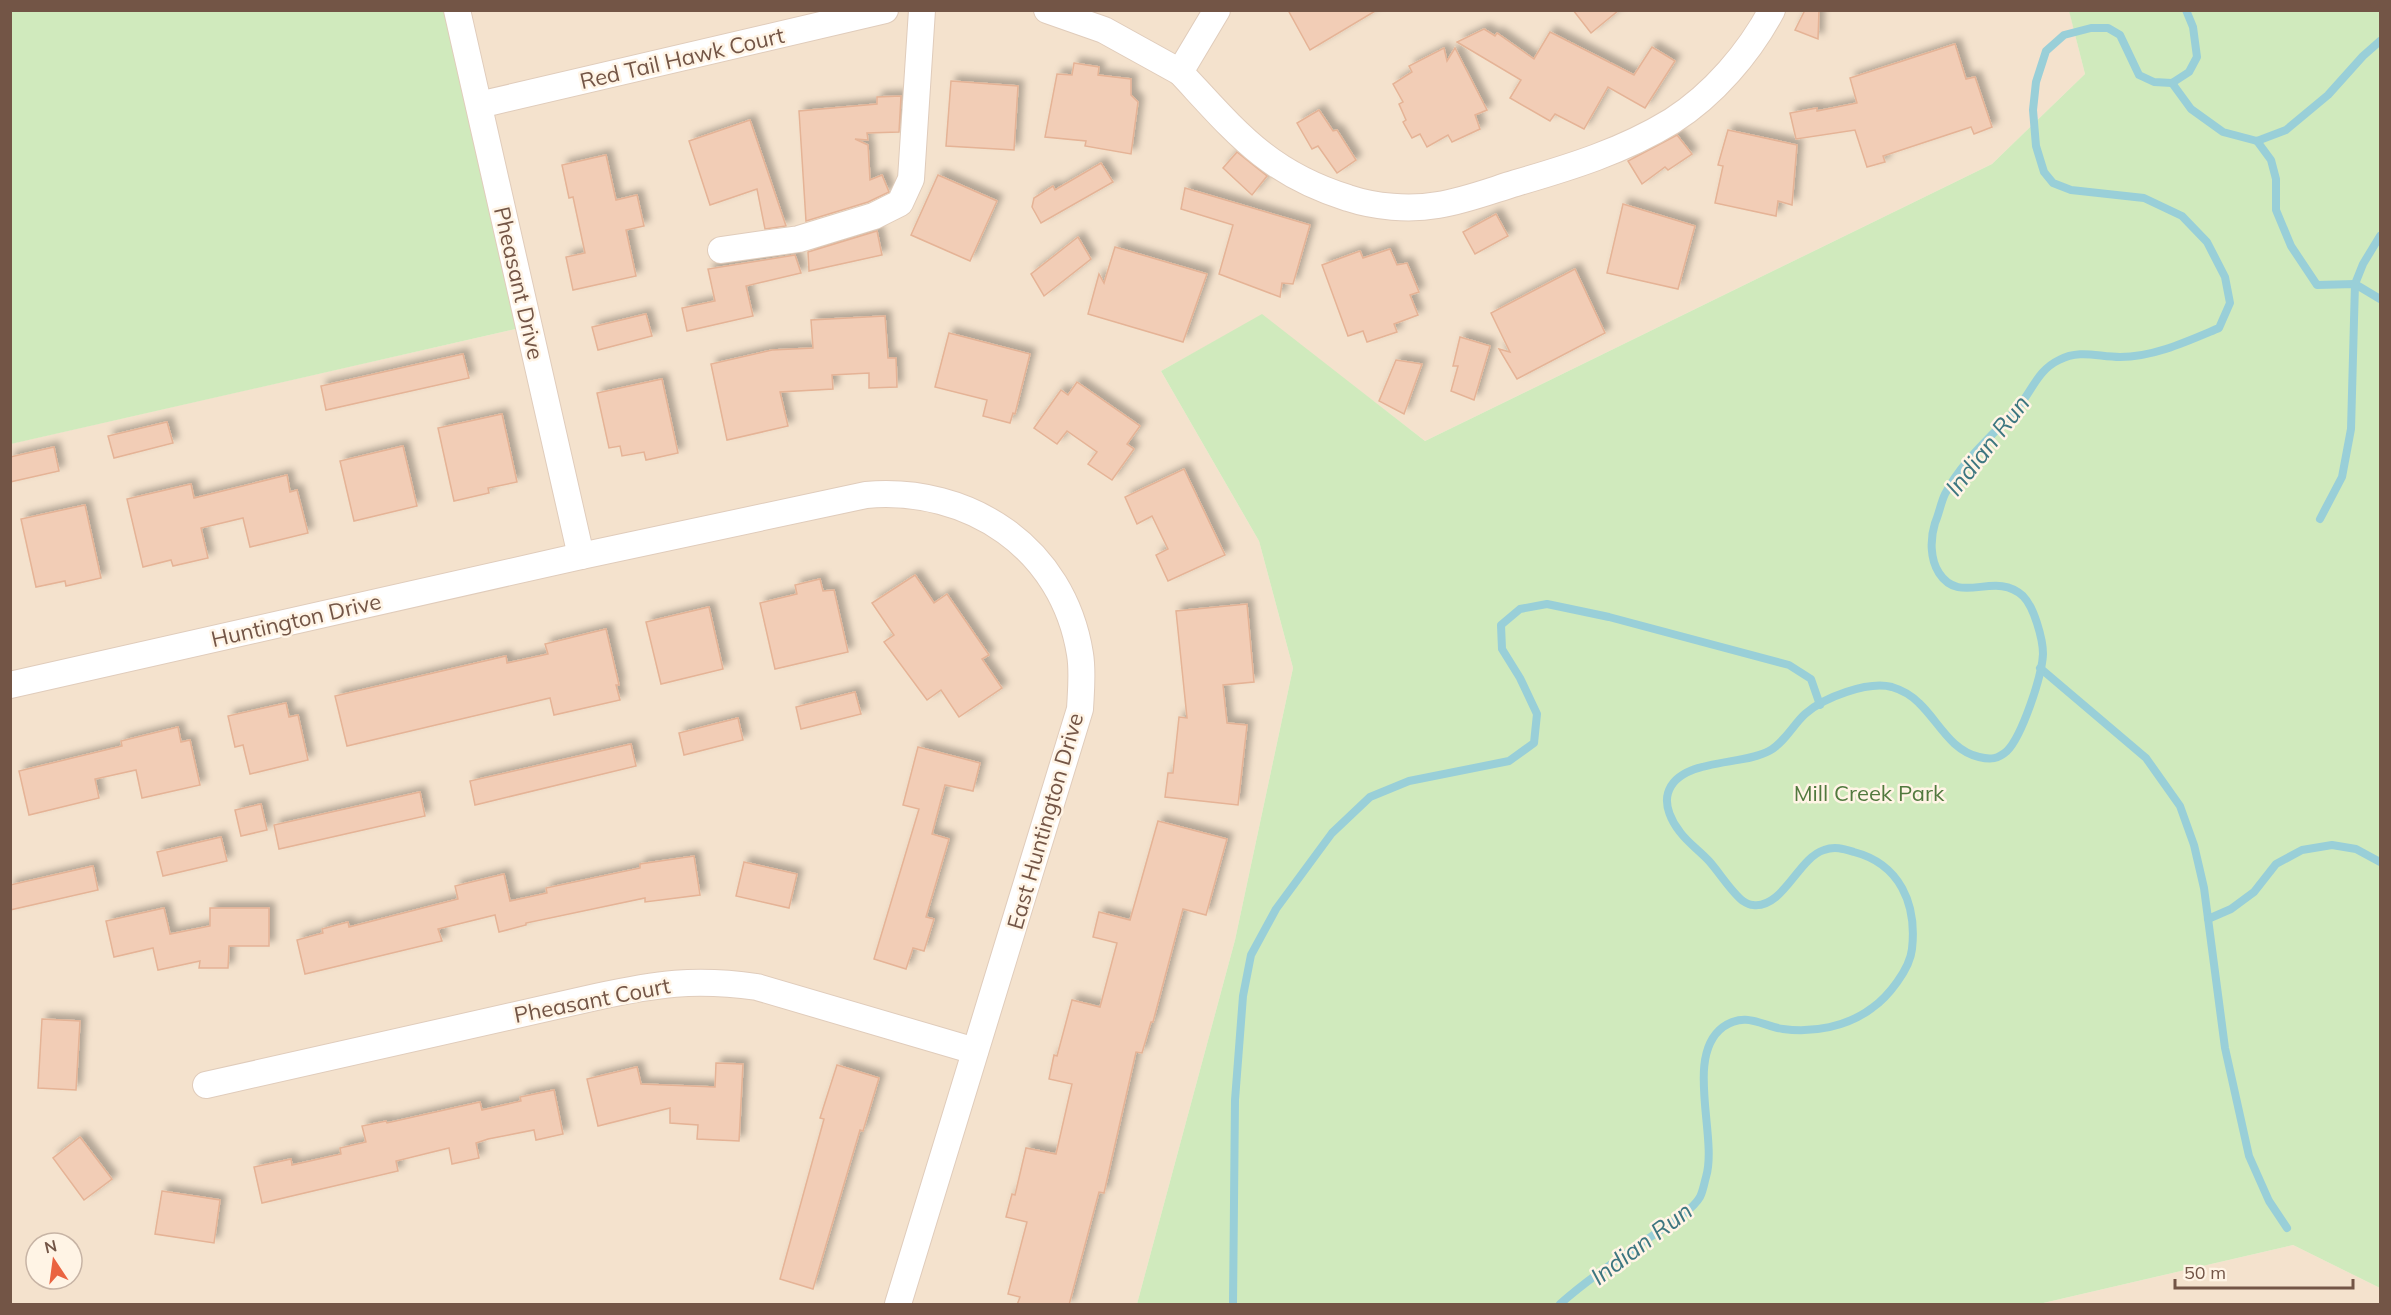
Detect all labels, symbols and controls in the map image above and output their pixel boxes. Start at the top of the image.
street label: Red Tail Hawk Court [577,21,787,95]
street label: Pheasant Drive [488,204,550,362]
water label: Indian Run [1938,389,2036,501]
street label: Huntington Drive [208,587,384,653]
street label: East Huntington Drive [1001,710,1089,932]
park label: Mill Creek Park [1794,779,1945,807]
street label: Pheasant Court [511,971,673,1029]
water label: Indian Run [1584,1195,1698,1291]
north arrow [24,1231,84,1291]
text: N [42,1235,59,1257]
scale bar [2175,1252,2354,1290]
text: 50 m [2184,1261,2226,1284]

